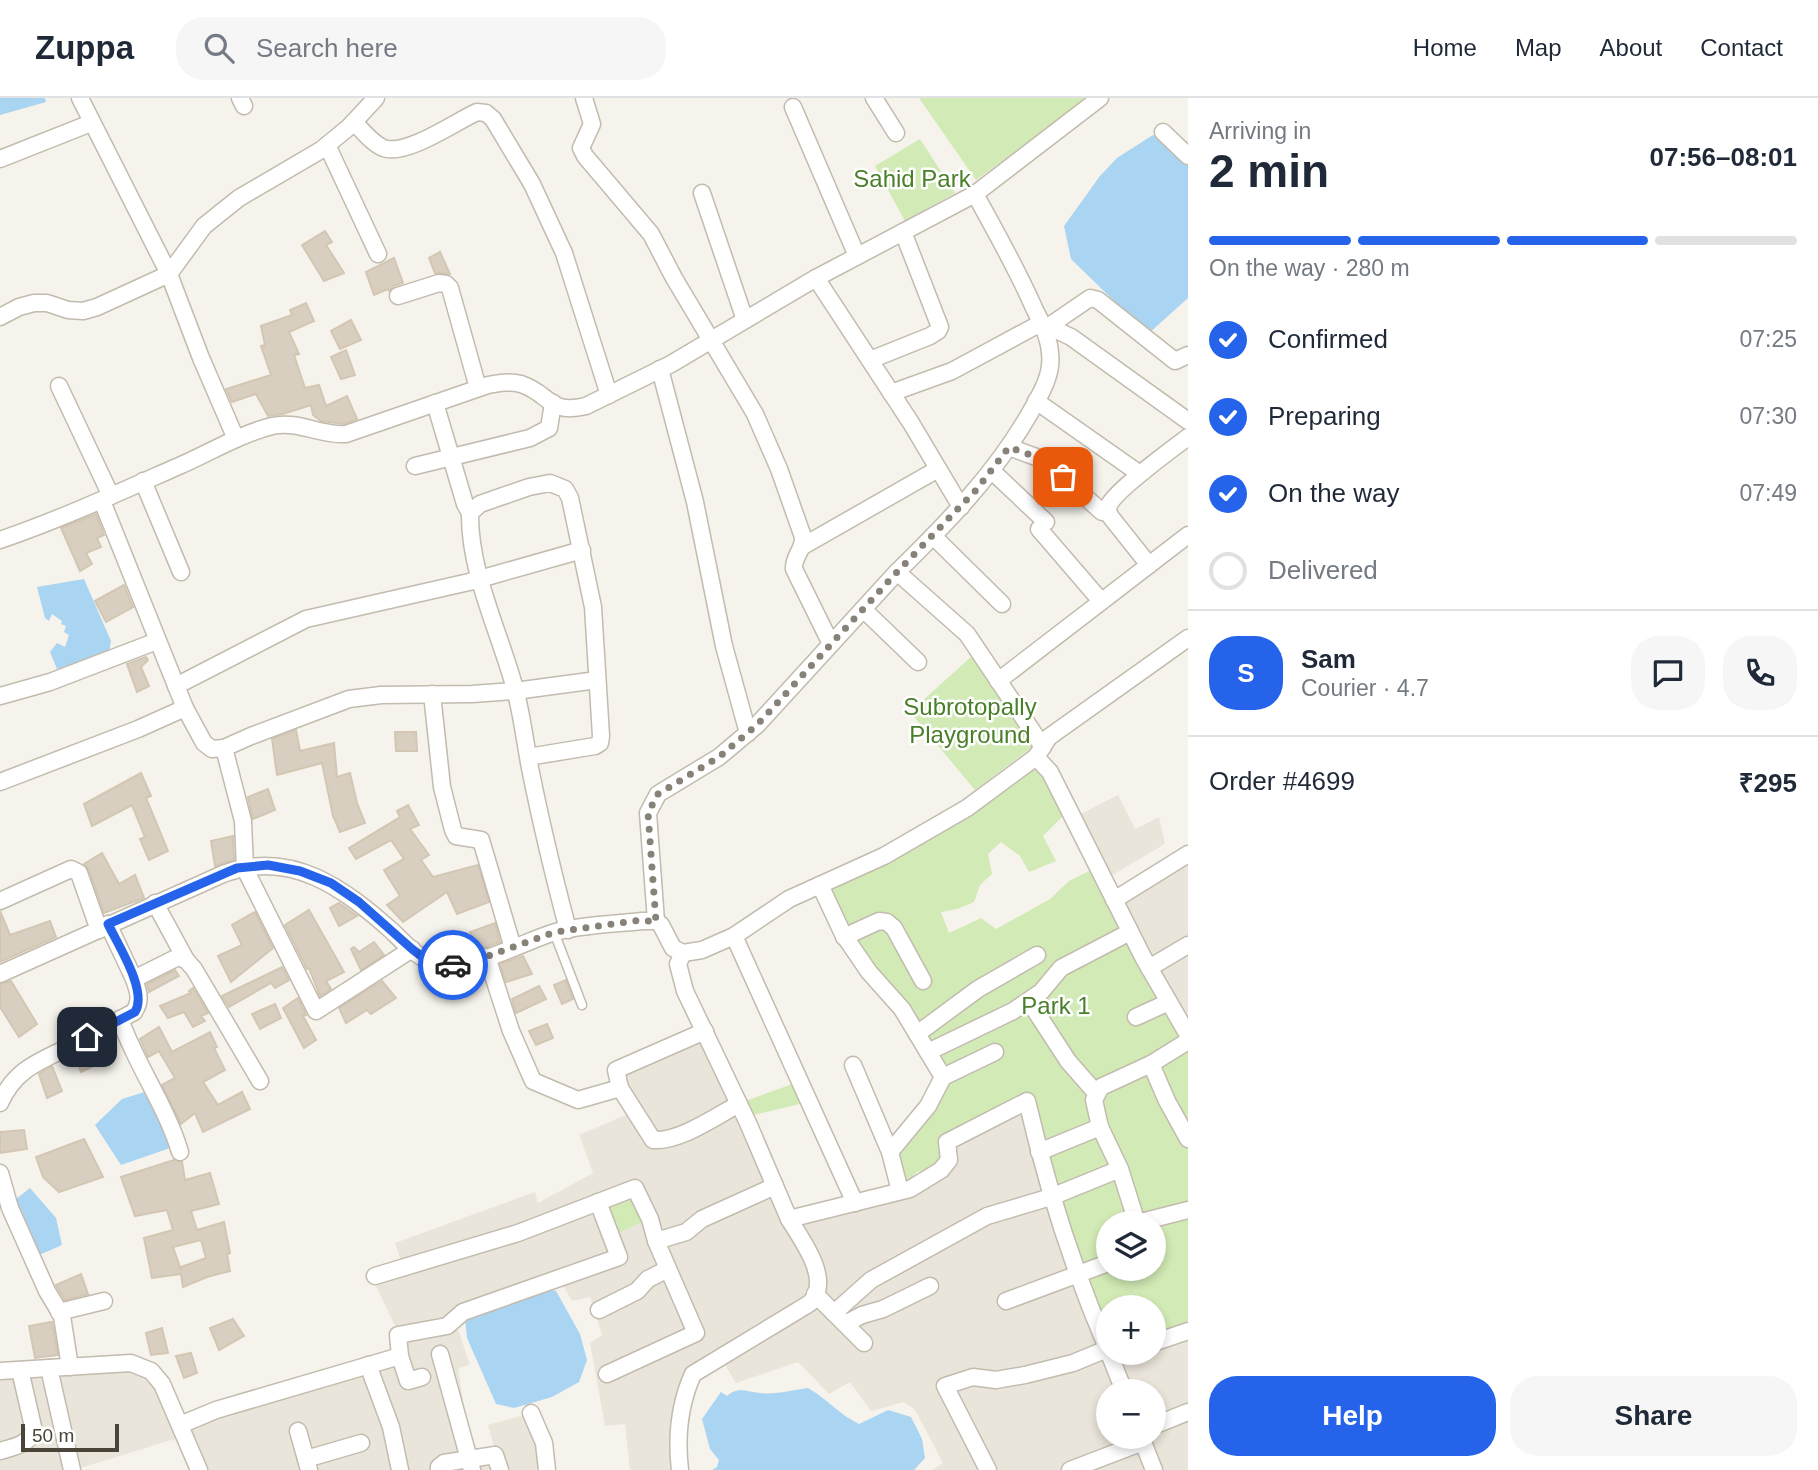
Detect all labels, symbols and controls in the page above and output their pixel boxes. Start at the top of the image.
search box [176,17,666,80]
text: Zuppa [35,29,134,66]
icon: search [200,29,238,67]
text: Search here [256,33,398,63]
text: Home [1413,34,1477,61]
text: Map [1515,34,1562,61]
text: About [1600,34,1662,61]
text: Contact [1700,34,1783,61]
text: Arriving in [1209,118,1311,144]
text: 07:56–08:01 [1650,142,1797,172]
text: 2 min [1209,145,1329,197]
park label: Sahid Park [853,165,972,192]
text: On the way · 280 m [1209,255,1410,281]
icon: check [1209,321,1247,359]
text: Confirmed [1268,324,1388,354]
text: 07:25 [1739,326,1797,352]
icon: check [1209,398,1247,436]
text: Preparing [1268,401,1381,431]
text: 07:30 [1739,403,1797,429]
pin [1033,447,1093,507]
icon: bag [1044,458,1082,496]
icon: check [1209,475,1247,513]
text: On the way [1268,478,1400,508]
text: 07:49 [1739,480,1797,506]
text: Delivered [1268,555,1378,585]
button: chat [1631,636,1705,710]
button: phone [1723,636,1797,710]
text: Sam [1301,644,1356,674]
text: S [1237,658,1255,688]
text: Courier · 4.7 [1301,675,1429,701]
park label: Subrotopally Playground [903,693,1037,748]
text: Order #4699 [1209,766,1355,796]
text: ₹295 [1739,768,1797,798]
courier [418,930,488,1000]
icon: car [434,946,472,984]
park label: Park 1 [1021,992,1091,1019]
pin [57,1007,117,1067]
icon: home [68,1018,106,1056]
map controls [1096,1211,1166,1449]
button: layers [1096,1211,1166,1281]
button: + [1096,1295,1166,1365]
button: Help [1209,1376,1496,1456]
button: Share [1510,1376,1797,1456]
button: − [1096,1379,1166,1449]
scale bar [21,1421,119,1453]
text: 50 m [32,1425,74,1446]

